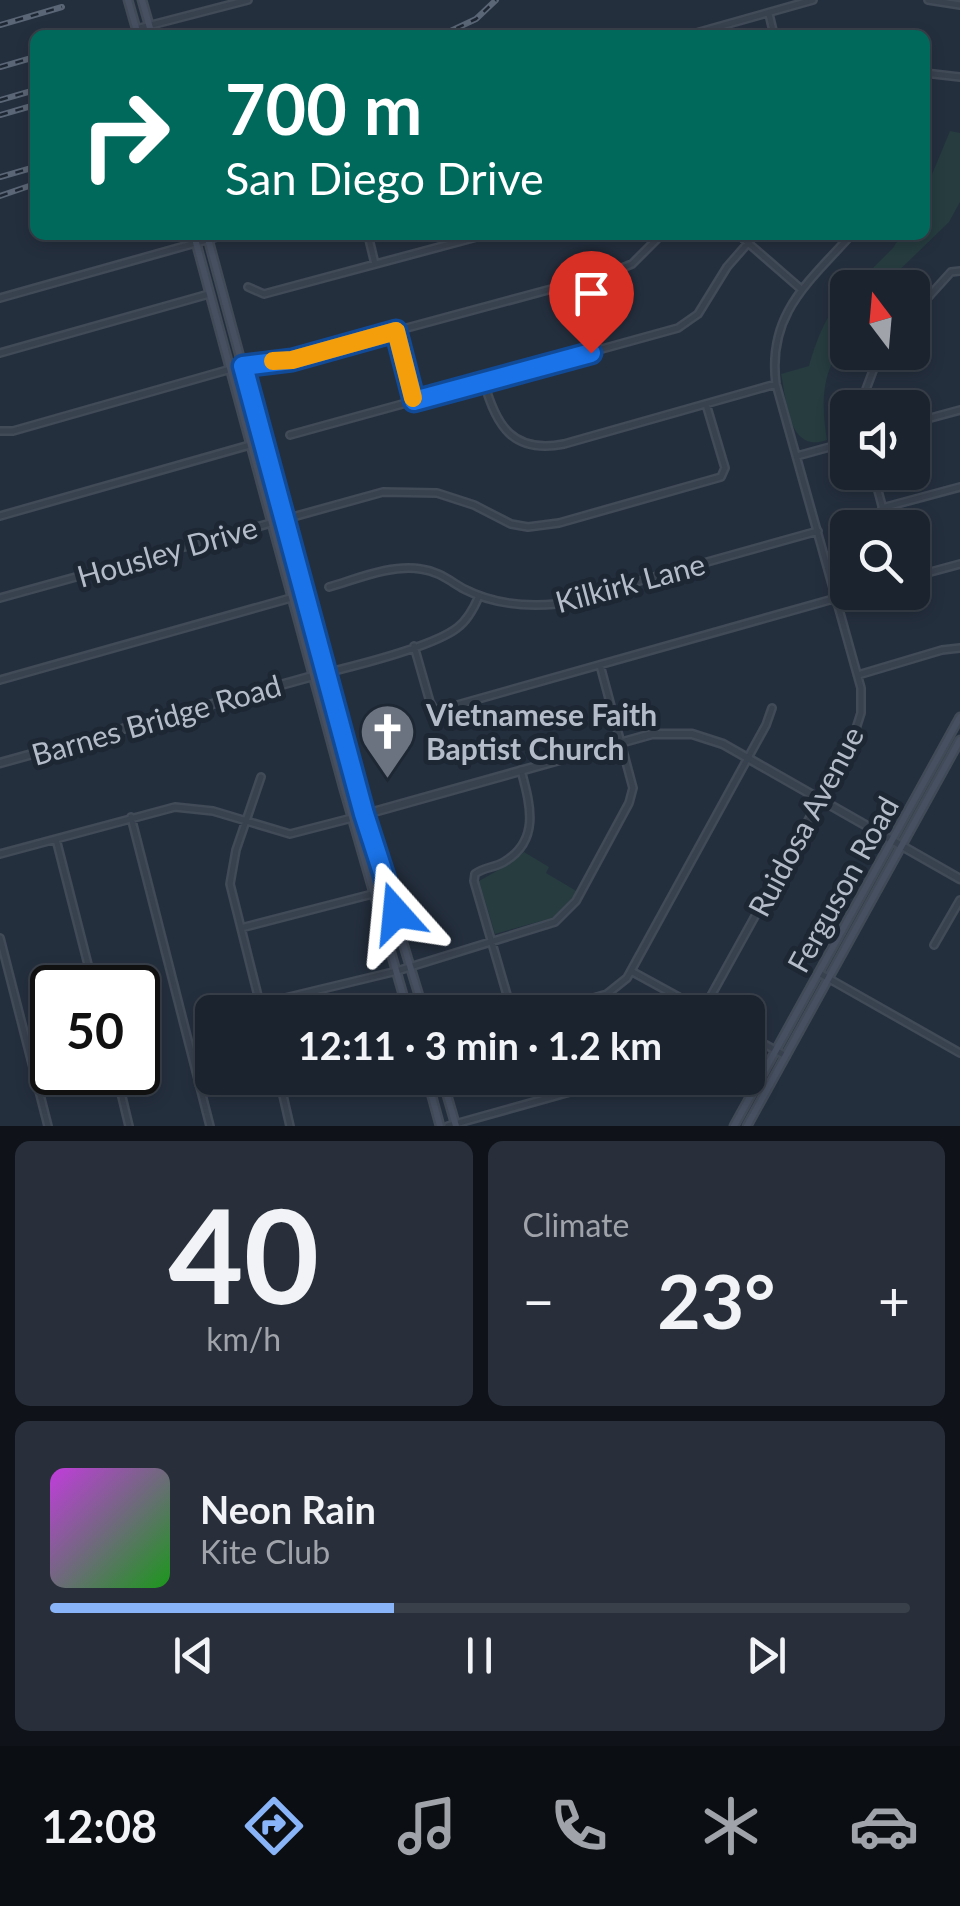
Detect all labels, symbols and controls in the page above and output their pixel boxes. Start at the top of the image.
text: 700 m [225,66,422,150]
icon: right [60,70,190,200]
text: San Diego Drive [225,151,544,205]
pin [549,251,634,354]
icon: arrive [564,266,619,321]
north arrow [830,270,930,370]
map controls [830,270,930,610]
button: sound [830,390,930,490]
street label: Housley Drive [73,508,261,594]
button: search [830,510,930,610]
street label: Kilkirk Lane [551,545,709,619]
street label: Barnes Bridge Road [27,666,285,772]
place label: Vietnamese Faith Baptist Church [425,696,657,766]
church icon: Vietnamese Faith Baptist Church [357,701,417,780]
street label: Ruidosa Avenue [740,720,870,922]
street label: Ferguson Road [779,790,905,978]
position arrow [344,861,448,965]
speed limit sign: 50 [30,965,160,1095]
text: 12:11 · 3 min · 1.2 km [298,1022,662,1068]
text: 40 [168,1176,319,1332]
text: Climate [523,1205,629,1244]
text: 23° [657,1255,775,1345]
text: − [523,1267,554,1333]
text: + [878,1267,910,1333]
text: km/h [206,1319,281,1358]
text: Neon Rain [200,1486,376,1532]
text: Kite Club [200,1532,330,1571]
icon: previous [166,1628,221,1683]
icon: pause [452,1628,507,1683]
icon: next [739,1628,794,1683]
icon: directions [239,1791,309,1861]
icon: music [392,1791,462,1861]
icon: phone [544,1791,614,1861]
icon: climate [696,1791,766,1861]
icon: car [849,1791,919,1861]
text: 12:08 [41,1799,157,1853]

